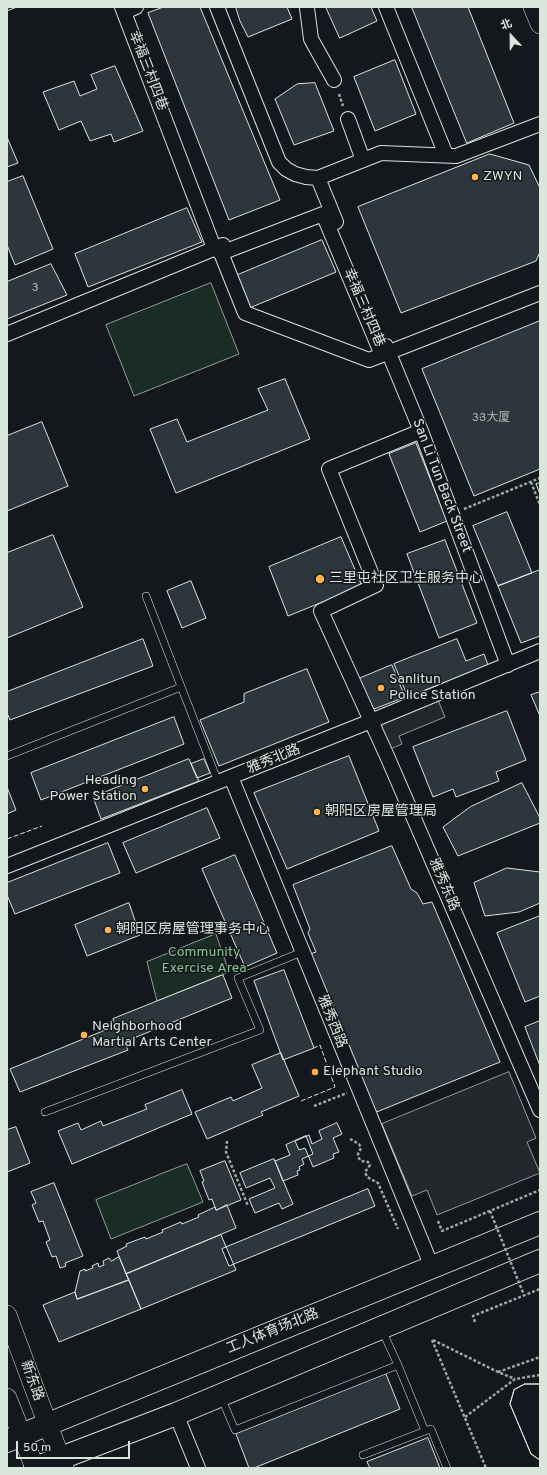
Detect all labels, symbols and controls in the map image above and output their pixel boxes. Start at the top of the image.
north arrow [491,16,531,56]
text: 北 [499,16,514,33]
street label: 幸福三村四巷 [124,29,170,113]
place label: ZWYN [483,169,522,185]
marker: ZWYN [470,172,480,182]
street label: 幸福三村四巷 [339,266,387,350]
house number: 3 [31,282,39,296]
house number: 3·3大厦 [472,412,510,426]
street label: San Li Tun Back Street [408,417,474,555]
place label: 三里屯社区卫生服务中心 [329,571,483,587]
marker: 三里屯社区卫生服务中心 [314,573,326,585]
place label: Sanlitun Police Station [389,672,476,704]
marker: Sanlitun Police Station [376,683,386,693]
street label: 雅秀北路 [245,742,303,778]
place label: Heading Power Station [49,773,137,806]
marker: Heading Power Station [140,784,150,794]
place label: 朝阳区房屋管理局 [325,804,437,820]
marker: 朝阳区房屋管理局 [312,807,322,817]
street label: 雅秀东路 [424,856,462,914]
place label: 朝阳区房屋管理事务中心 [116,922,270,938]
marker: 朝阳区房屋管理事务中心 [103,925,113,935]
park label: Community Exercise Area [161,945,247,978]
street label: 雅秀西路 [313,993,349,1051]
place label: Neighborhood Martial Arts Center [92,1019,212,1052]
marker: Neighborhood Martial Arts Center [79,1030,89,1040]
place label: Elephant Studio [323,1064,423,1080]
marker: Elephant Studio [310,1067,320,1077]
street label: 工人体育场北路 [224,1306,322,1358]
street label: 新东路 [16,1358,46,1404]
scale bar [18,1433,132,1459]
text: 50 m [23,1440,51,1456]

